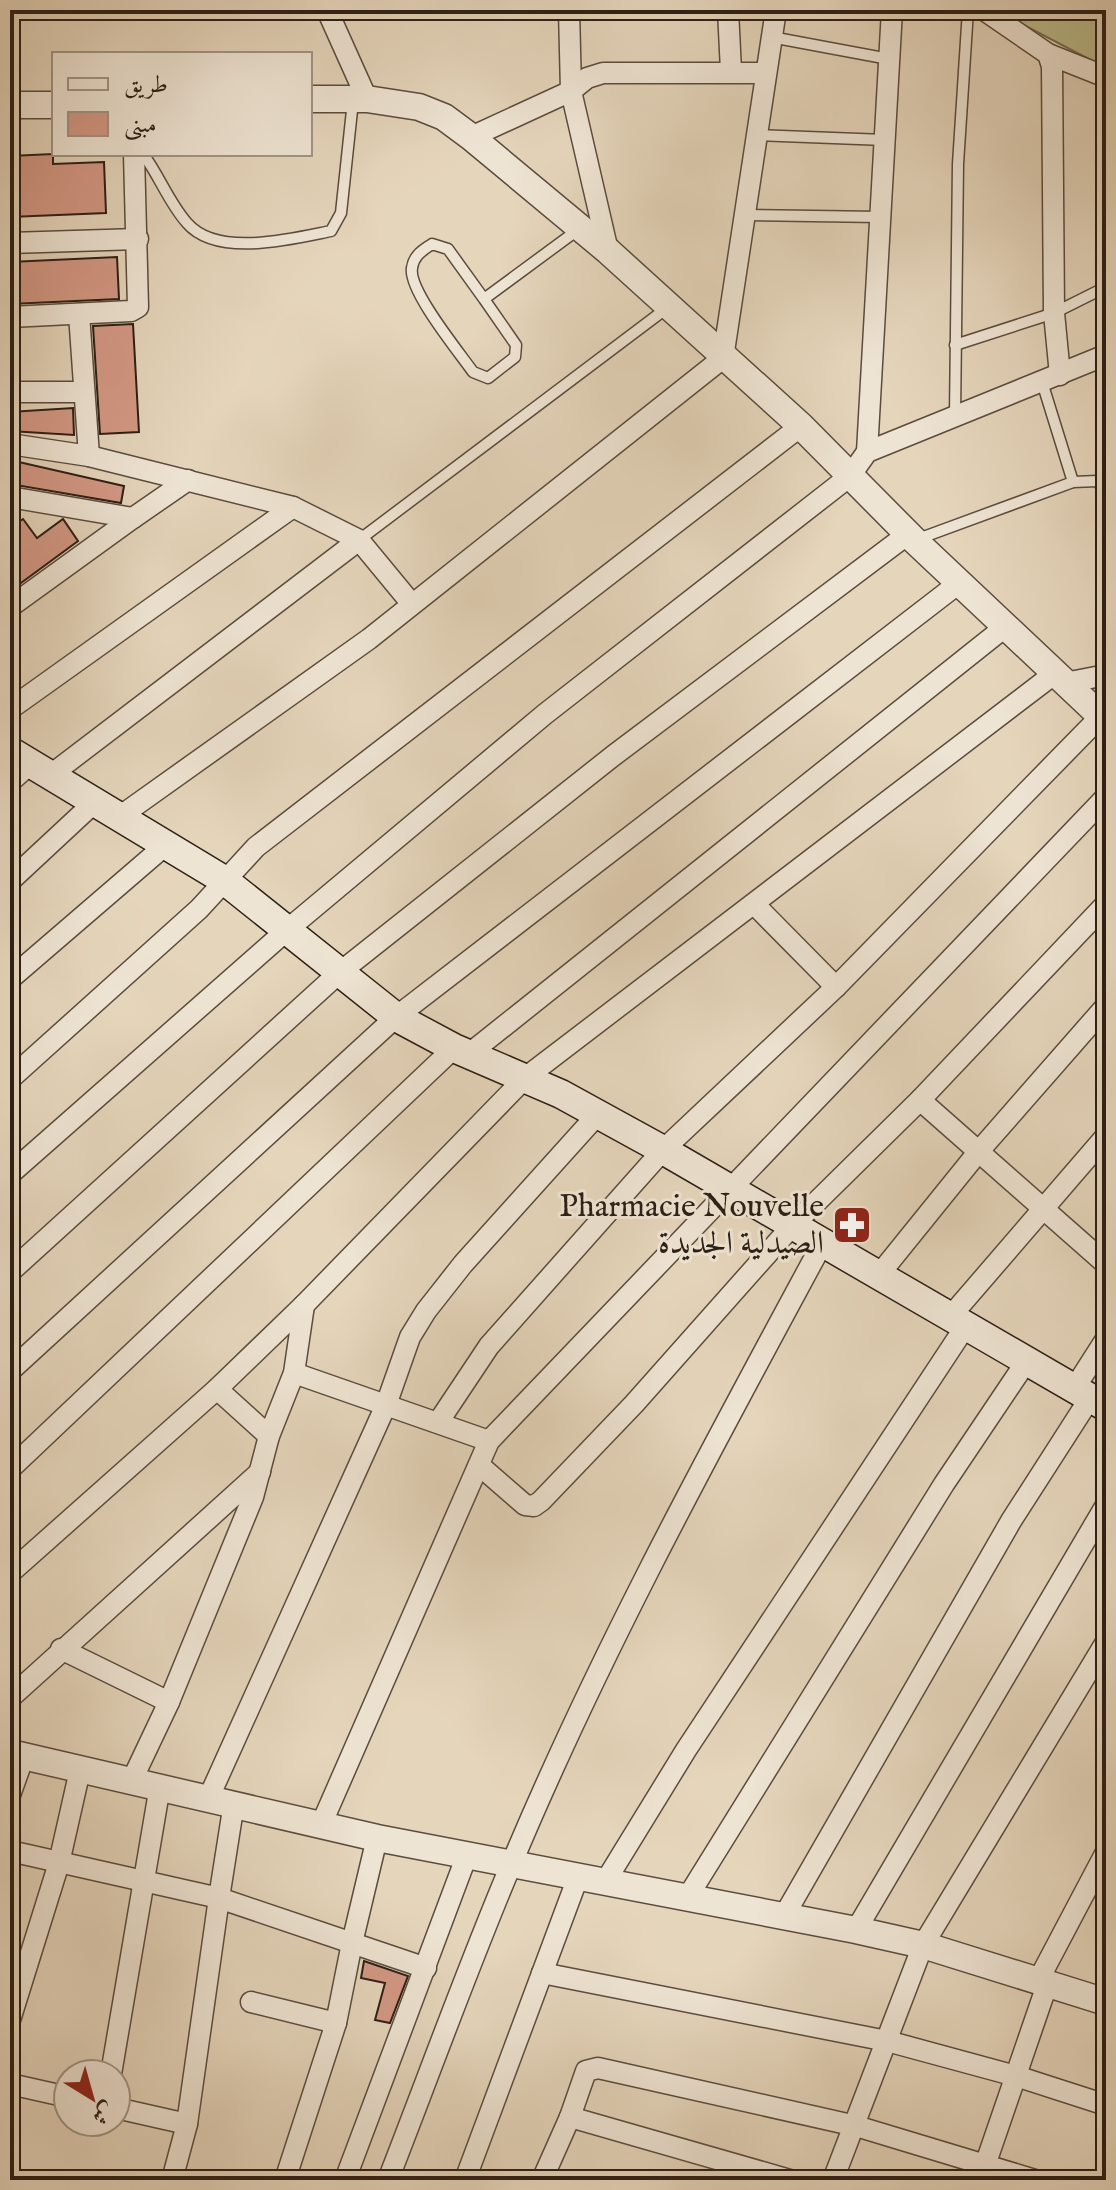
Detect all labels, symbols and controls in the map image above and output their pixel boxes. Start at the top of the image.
legend [52,52,312,156]
text: طريق [124,70,168,101]
text: مبنى [124,110,157,141]
place label: Pharmacie Nouvelle الصيدلية الجديدة [559,1187,824,1265]
pharmacy icon: Pharmacie Nouvelle الصيدلية الجديدة [831,1204,873,1246]
north arrow [52,2058,132,2138]
text: ش [86,2095,120,2130]

